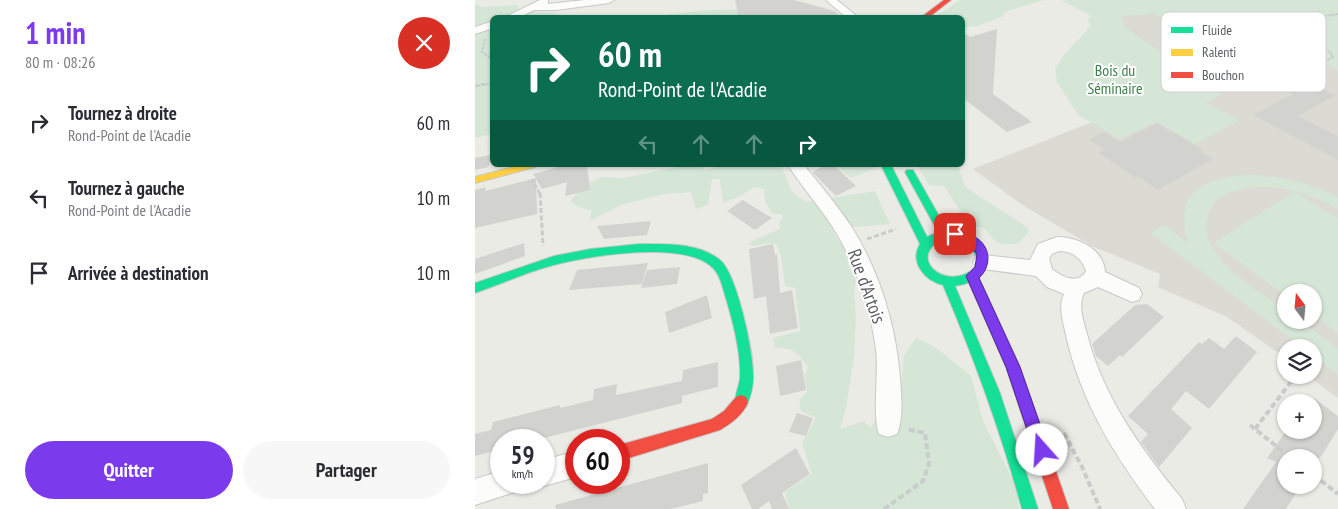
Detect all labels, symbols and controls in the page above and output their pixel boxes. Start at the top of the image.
legend [1161,12,1326,92]
text: 1 min [25,13,86,52]
button: close [398,17,450,69]
text: Fluide [1202,21,1232,39]
text: 60 m [598,31,662,77]
icon: right [515,35,580,100]
text: Ralenti [1202,43,1236,61]
text: 80 m · 08:26 [25,52,96,72]
park label: Bois du Séminaire [1087,60,1143,98]
text: Bouchon [1202,66,1244,84]
text: Rond-Point de l'Acadie [598,75,767,103]
text: Tournez à droite [68,101,177,125]
icon: right [25,109,53,137]
text: 60 m [417,111,450,135]
text: Rond-Point de l'Acadie [68,125,191,145]
icon: left [634,130,662,158]
icon: ahead [687,130,715,158]
icon: ahead [740,130,768,158]
icon: right [793,130,821,158]
text: Tournez à gauche [68,176,185,200]
icon: left [25,184,53,212]
text: 10 m [417,186,450,210]
text: Rond-Point de l'Acadie [68,200,191,220]
pin [934,213,976,255]
icon: arrive [941,220,969,248]
street label: Rue d'Artois [842,245,892,327]
icon: arrive [25,259,53,287]
text: Arrivée à destination [68,261,209,285]
text: 10 m [417,261,450,285]
north arrow [1277,284,1323,329]
map controls [1277,284,1322,494]
button: layers [1277,339,1322,384]
button: + [1277,394,1322,439]
position arrow [1015,423,1067,475]
speed limit sign: 60 [565,429,630,494]
text: 59 [511,439,534,471]
button: Quitter [25,441,233,499]
button: Partager [243,441,450,499]
button: − [1277,449,1322,494]
text: km/h [512,466,533,481]

